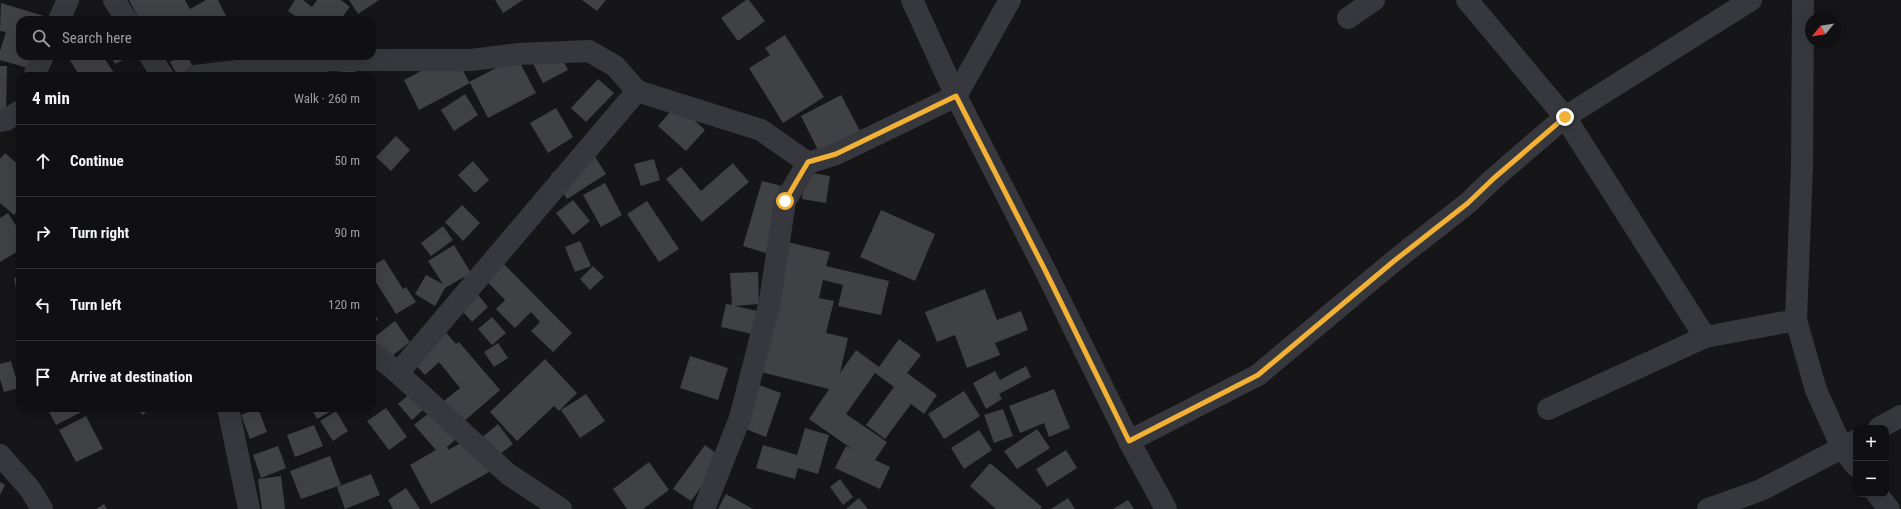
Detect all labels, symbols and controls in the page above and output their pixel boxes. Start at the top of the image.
north arrow [1805,12,1841,48]
search box [16,16,376,60]
icon: search [30,27,52,49]
text: Search here [62,29,132,47]
text: 4 min [32,88,70,108]
text: Walk · 260 m [294,91,360,106]
route end [1556,108,1574,126]
icon: ahead [32,150,54,172]
text: Continue [70,152,124,170]
text: 50 m [334,153,360,168]
route start [776,192,794,210]
icon: right [32,222,54,244]
text: Turn right [70,224,129,242]
text: 90 m [334,225,360,240]
icon: left [32,294,54,316]
text: Turn left [70,296,121,314]
text: 120 m [328,297,360,312]
icon: arrive [32,366,54,388]
text: Arrive at destination [70,368,193,386]
map controls [1853,425,1889,497]
button: + [1853,425,1889,461]
button: − [1853,461,1889,497]

